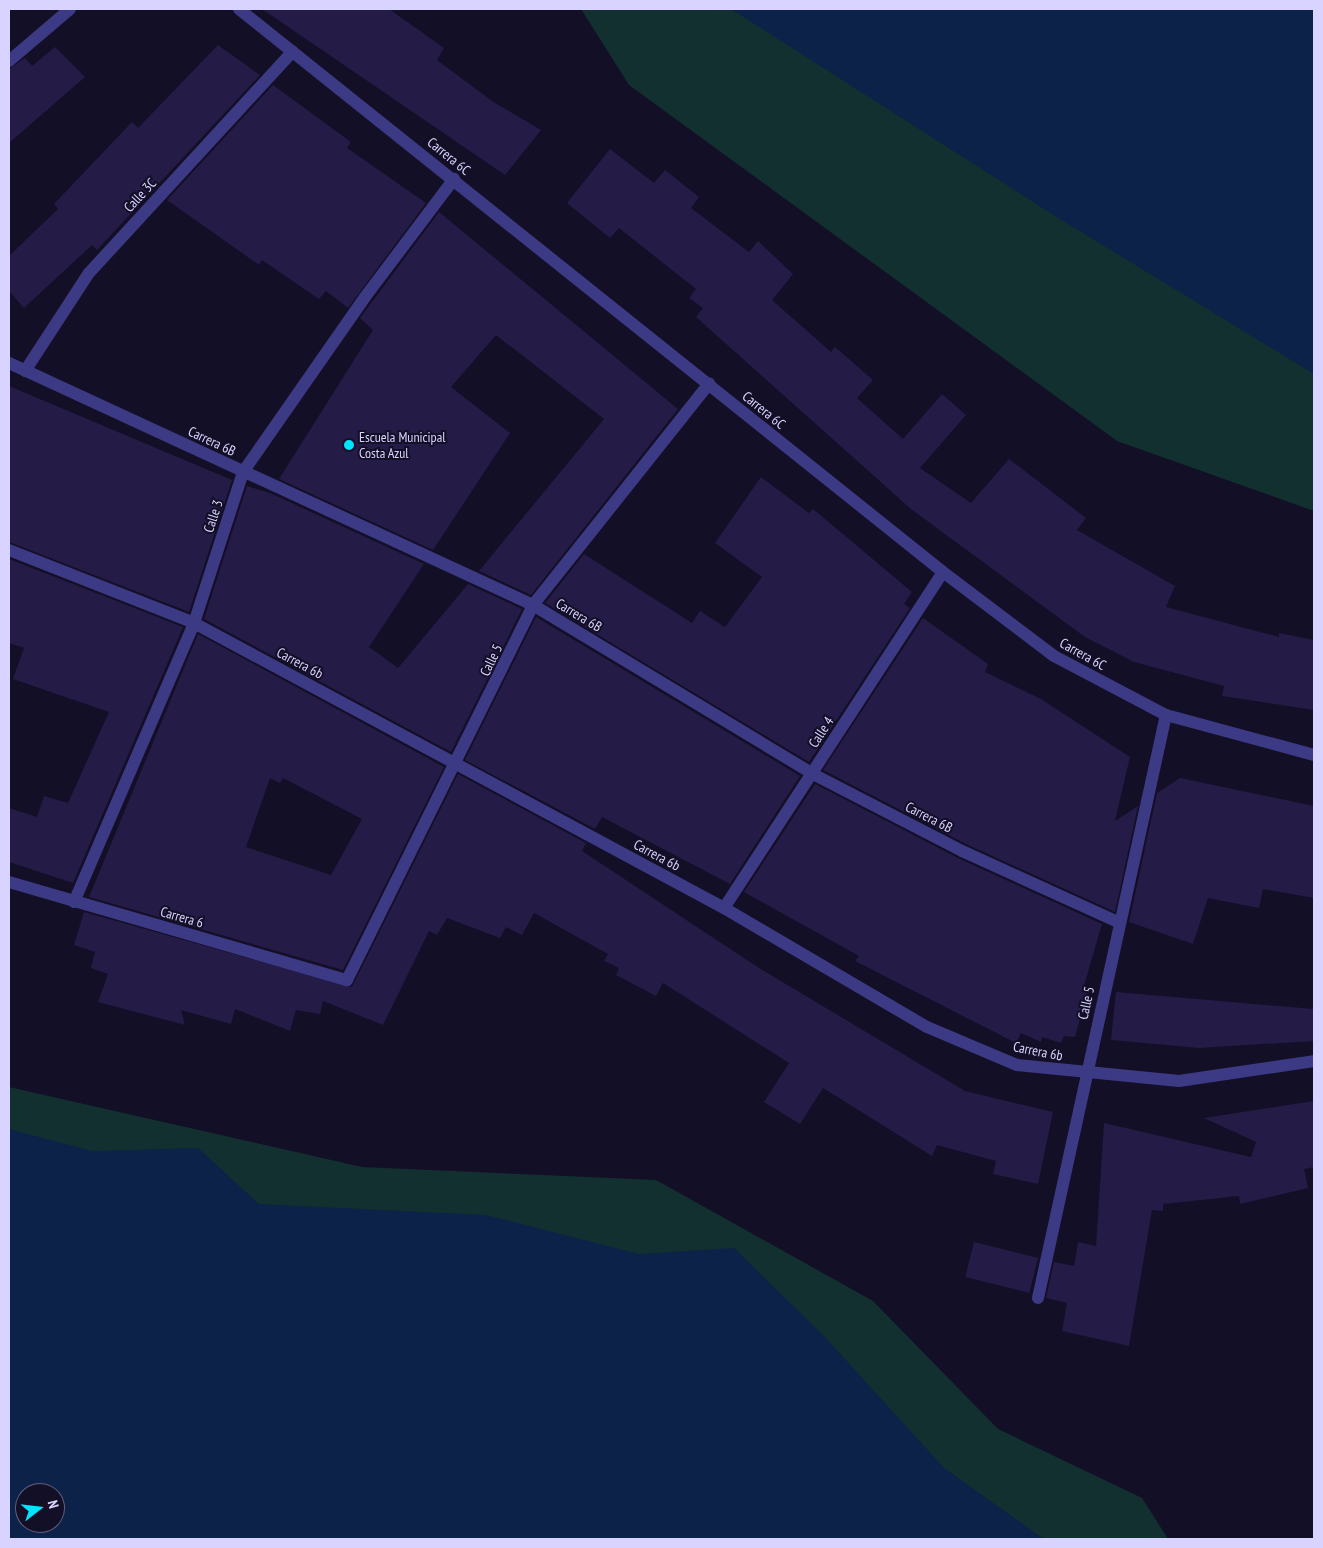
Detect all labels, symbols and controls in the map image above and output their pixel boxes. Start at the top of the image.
street label: Carrera 6C [424,134,474,178]
street label: Calle 3C [120,175,160,215]
street label: Carrera 6C [739,388,789,432]
street label: Carrera 6B [186,423,238,459]
place label: Escuela Municipal Costa Azul [359,429,446,462]
marker: Escuela Municipal Costa Azul [343,439,355,451]
street label: Calle 3 [200,498,226,534]
street label: Carrera 6B [553,595,605,635]
street label: Carrera 6C [1057,634,1109,674]
street label: Calle 5 [476,641,506,679]
street label: Carrera 6b [274,644,326,682]
street label: Calle 4 [805,713,837,751]
street label: Carrera 6B [903,798,955,836]
street label: Carrera 6b [631,836,683,874]
street label: Carrera 6 [159,903,205,931]
street label: Calle 5 [1074,985,1098,1021]
street label: Carrera 6b [1012,1038,1064,1064]
north arrow [15,1483,65,1533]
text: N [44,1498,63,1510]

